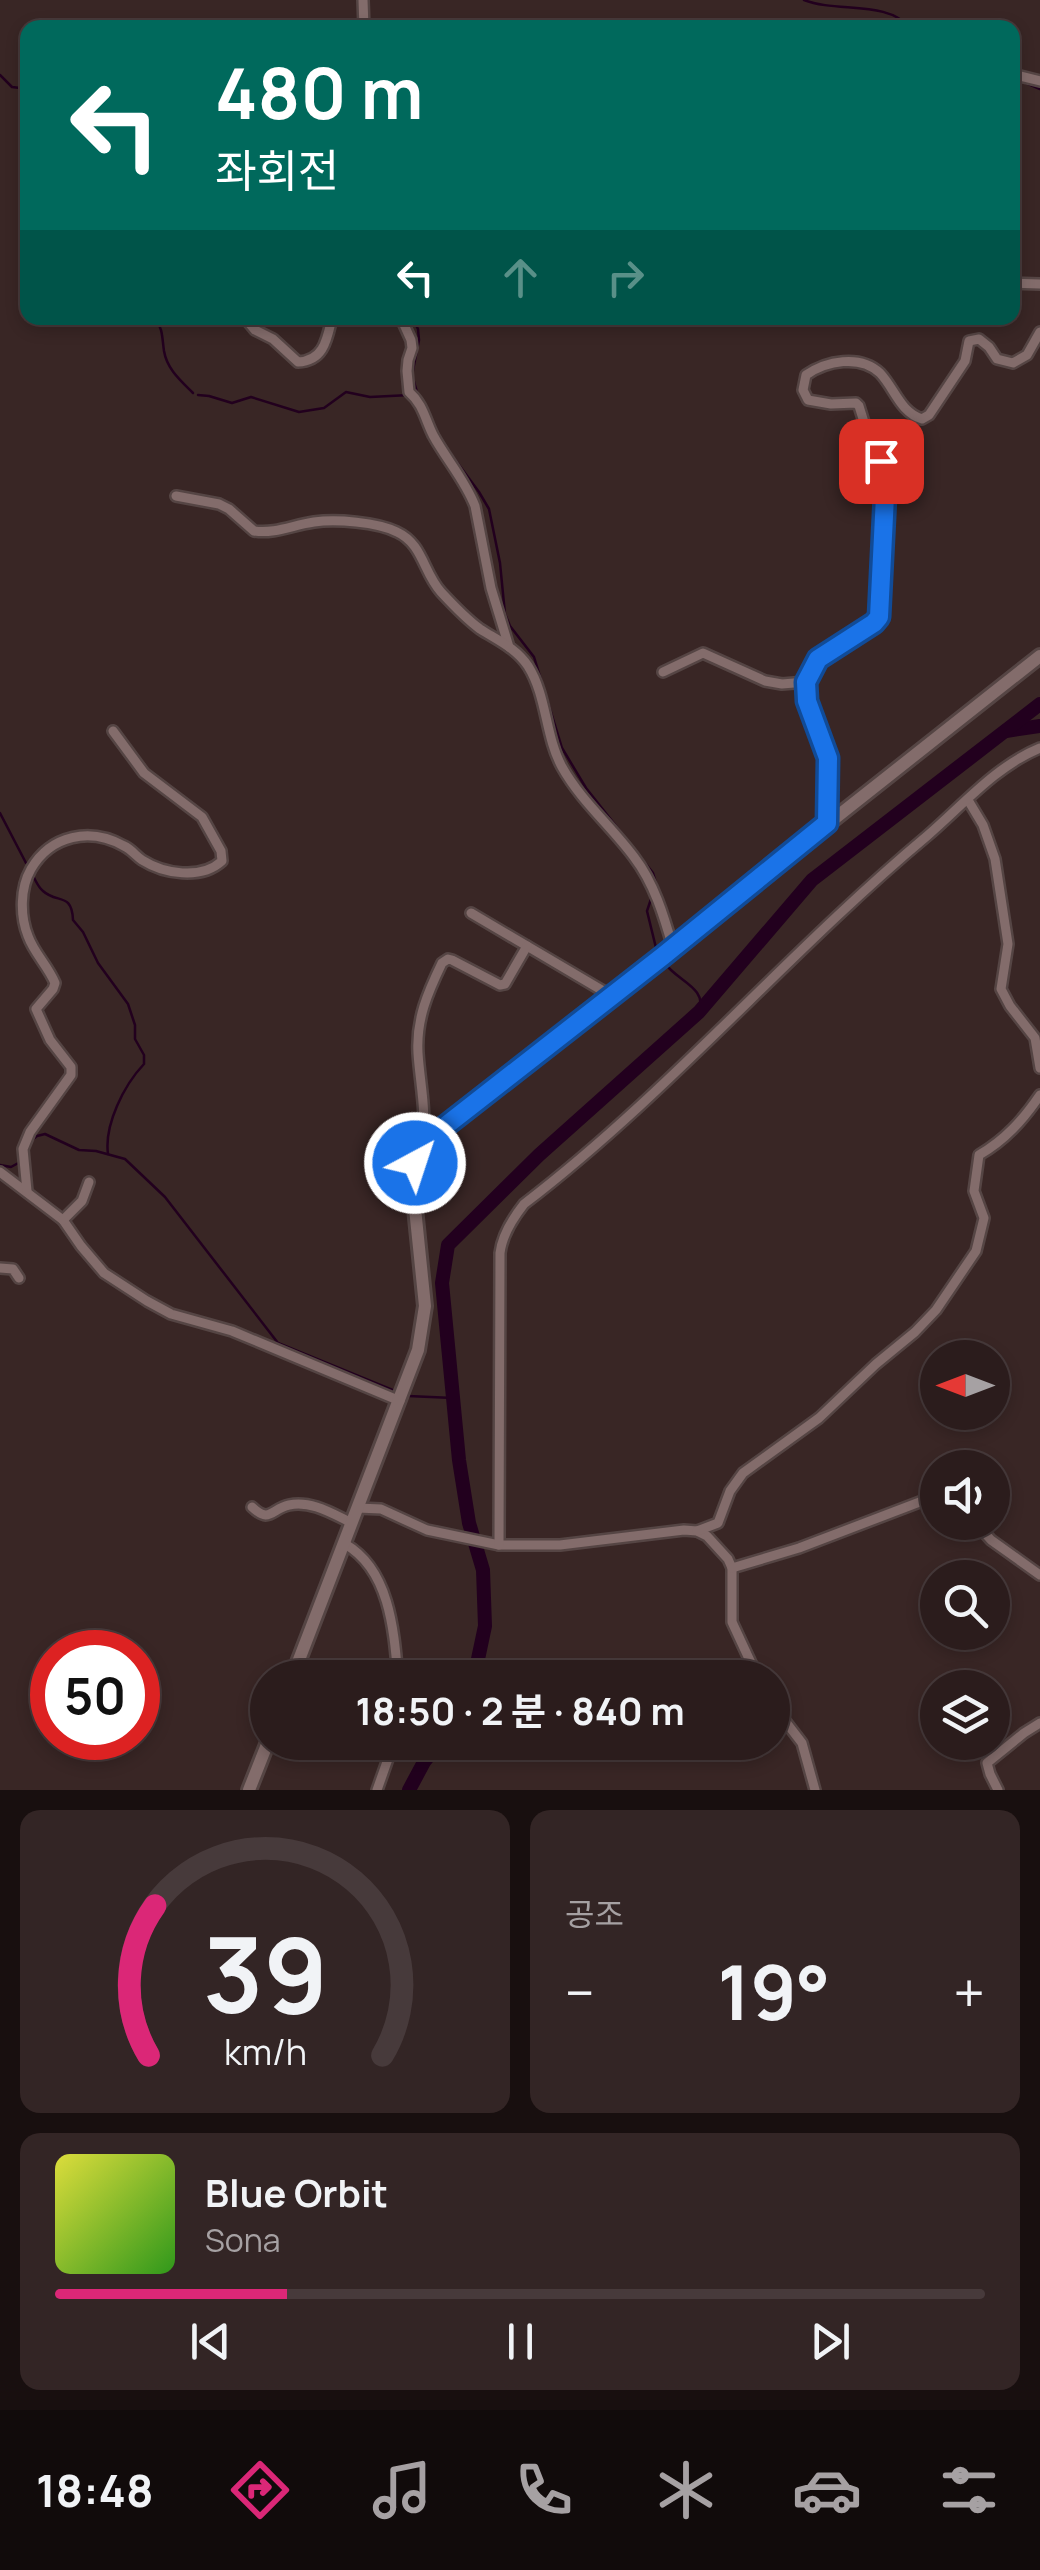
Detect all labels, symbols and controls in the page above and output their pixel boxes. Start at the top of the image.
text: 480 m [215,44,423,140]
icon: left [50,60,180,190]
text: 좌회전 [215,139,339,201]
icon: left [388,250,443,305]
icon: ahead [493,250,548,305]
icon: right [598,250,653,305]
pin [839,419,924,504]
icon: arrive [854,434,909,489]
position arrow [363,1111,467,1215]
north arrow [920,1340,1010,1430]
map controls [920,1340,1010,1760]
button: sound [920,1450,1010,1540]
button: search [920,1560,1010,1650]
speed limit sign: 50 [30,1630,160,1760]
button: layers [920,1670,1010,1760]
text: 18:50 · 2 분 · 840 m [355,1684,685,1736]
text: 공조 [565,1892,624,1936]
text: 39 [202,1902,328,2044]
text: 19° [717,1940,831,2043]
text: − [565,1954,595,2030]
text: + [953,1954,985,2030]
text: km/h [223,2027,307,2076]
text: Blue Orbit [205,2166,388,2218]
text: Sona [205,2218,280,2262]
icon: previous [183,2314,238,2369]
icon: pause [493,2314,548,2369]
icon: next [803,2314,858,2369]
icon: directions [225,2455,295,2525]
icon: music [367,2455,437,2525]
icon: phone [509,2455,579,2525]
icon: climate [651,2455,721,2525]
icon: car [792,2455,862,2525]
icon: filters [934,2455,1004,2525]
text: 18:48 [36,2459,154,2521]

